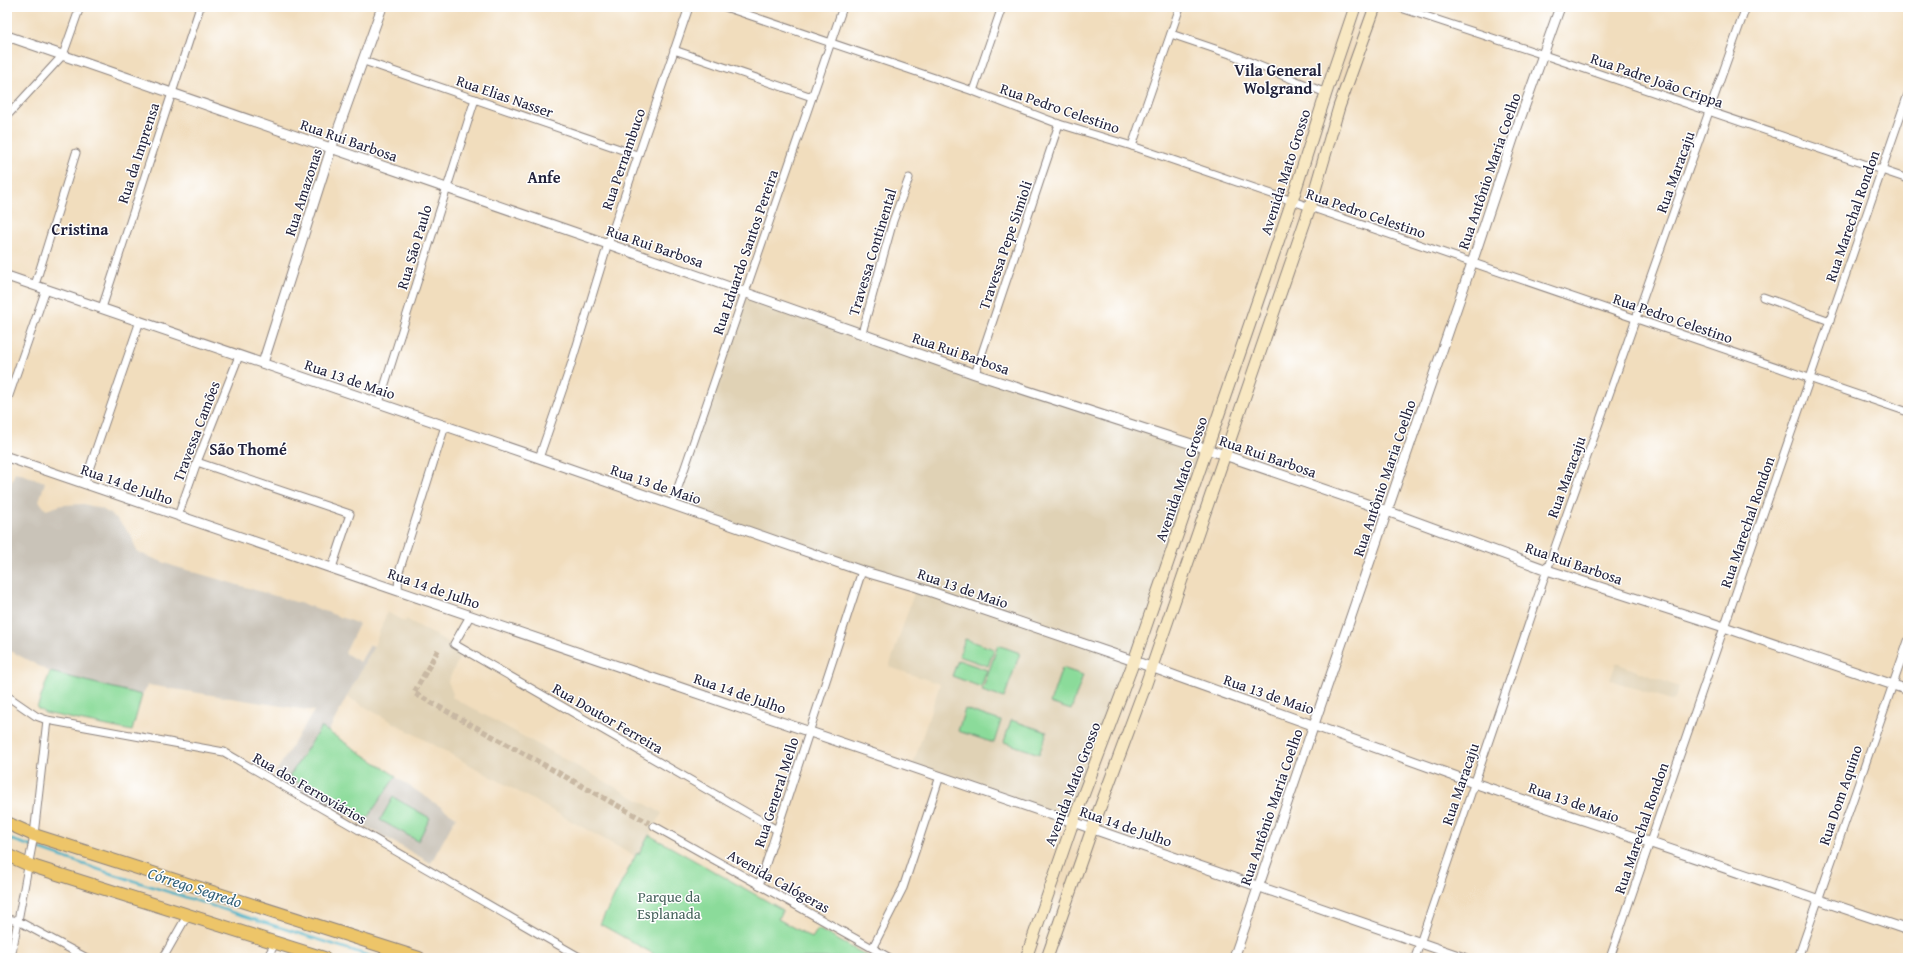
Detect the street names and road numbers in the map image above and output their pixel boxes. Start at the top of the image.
street label: Rua Padre João Crippa [1588,47,1726,113]
street label: Rua Elias Nasser [454,70,556,122]
street label: Rua Pedro Celestino [997,78,1123,138]
street label: Rua Antônio Maria Coelho [1452,89,1526,252]
street label: Rua da Imprensa [112,100,164,206]
street label: Rua Pernambuco [596,105,650,213]
street label: Avenida Mato Grosso [1255,106,1315,238]
street label: Rua Rui Barbosa [298,114,400,166]
street label: Rua Maracaju [1651,127,1700,216]
street label: Rua Amazonas [279,145,327,239]
street label: Rua Marechal Rondon [1820,147,1885,285]
street label: Rua Eduardo Santos Pereira [707,167,783,337]
street label: Travessa Pepe Simioli [973,178,1037,312]
street label: Rua Pedro Celestino [1303,183,1429,243]
street label: Travessa Continental [843,186,901,318]
street label: Rua São Paulo [391,202,437,292]
street label: Rua Rui Barbosa [604,220,706,272]
street label: Rua Pedro Celestino [1610,288,1736,348]
street label: Rua Rui Barbosa [910,327,1012,379]
street label: Rua 13 de Maio [302,354,398,404]
street label: Travessa Camões [167,378,225,484]
street label: Rua Antônio Maria Coelho [1347,396,1421,559]
street label: Avenida Mato Grosso [1150,413,1212,544]
street label: Rua Rui Barbosa [1217,430,1319,482]
street label: Rua Maracaju [1542,432,1591,521]
street label: Rua Marechal Rondon [1715,453,1780,591]
street label: Rua 14 de Julho [78,458,176,510]
street label: Rua 13 de Maio [608,459,704,509]
street label: Rua Rui Barbosa [1523,537,1625,589]
street label: Rua 14 de Julho [385,562,483,614]
street label: Rua 13 de Maio [915,563,1011,613]
street label: Rua 14 de Julho [691,667,789,719]
street label: Rua 13 de Maio [1221,669,1317,719]
street label: Rua Doutor Ferreira [549,678,667,758]
street label: Avenida Mato Grosso [1039,719,1105,849]
street label: Rua Antônio Maria Coelho [1234,725,1308,888]
street label: Rua General Mello [748,734,804,850]
street label: Rua Maracaju [1436,739,1484,828]
street label: Rua Dom Aquino [1813,742,1867,848]
street label: Rua dos Ferroviários [249,747,371,829]
street label: Rua Marechal Rondon [1609,759,1674,897]
street label: Rua 13 de Maio [1526,777,1622,827]
street label: Rua 14 de Julho [1077,800,1175,852]
street label: Avenida Calógeras [724,844,834,918]

